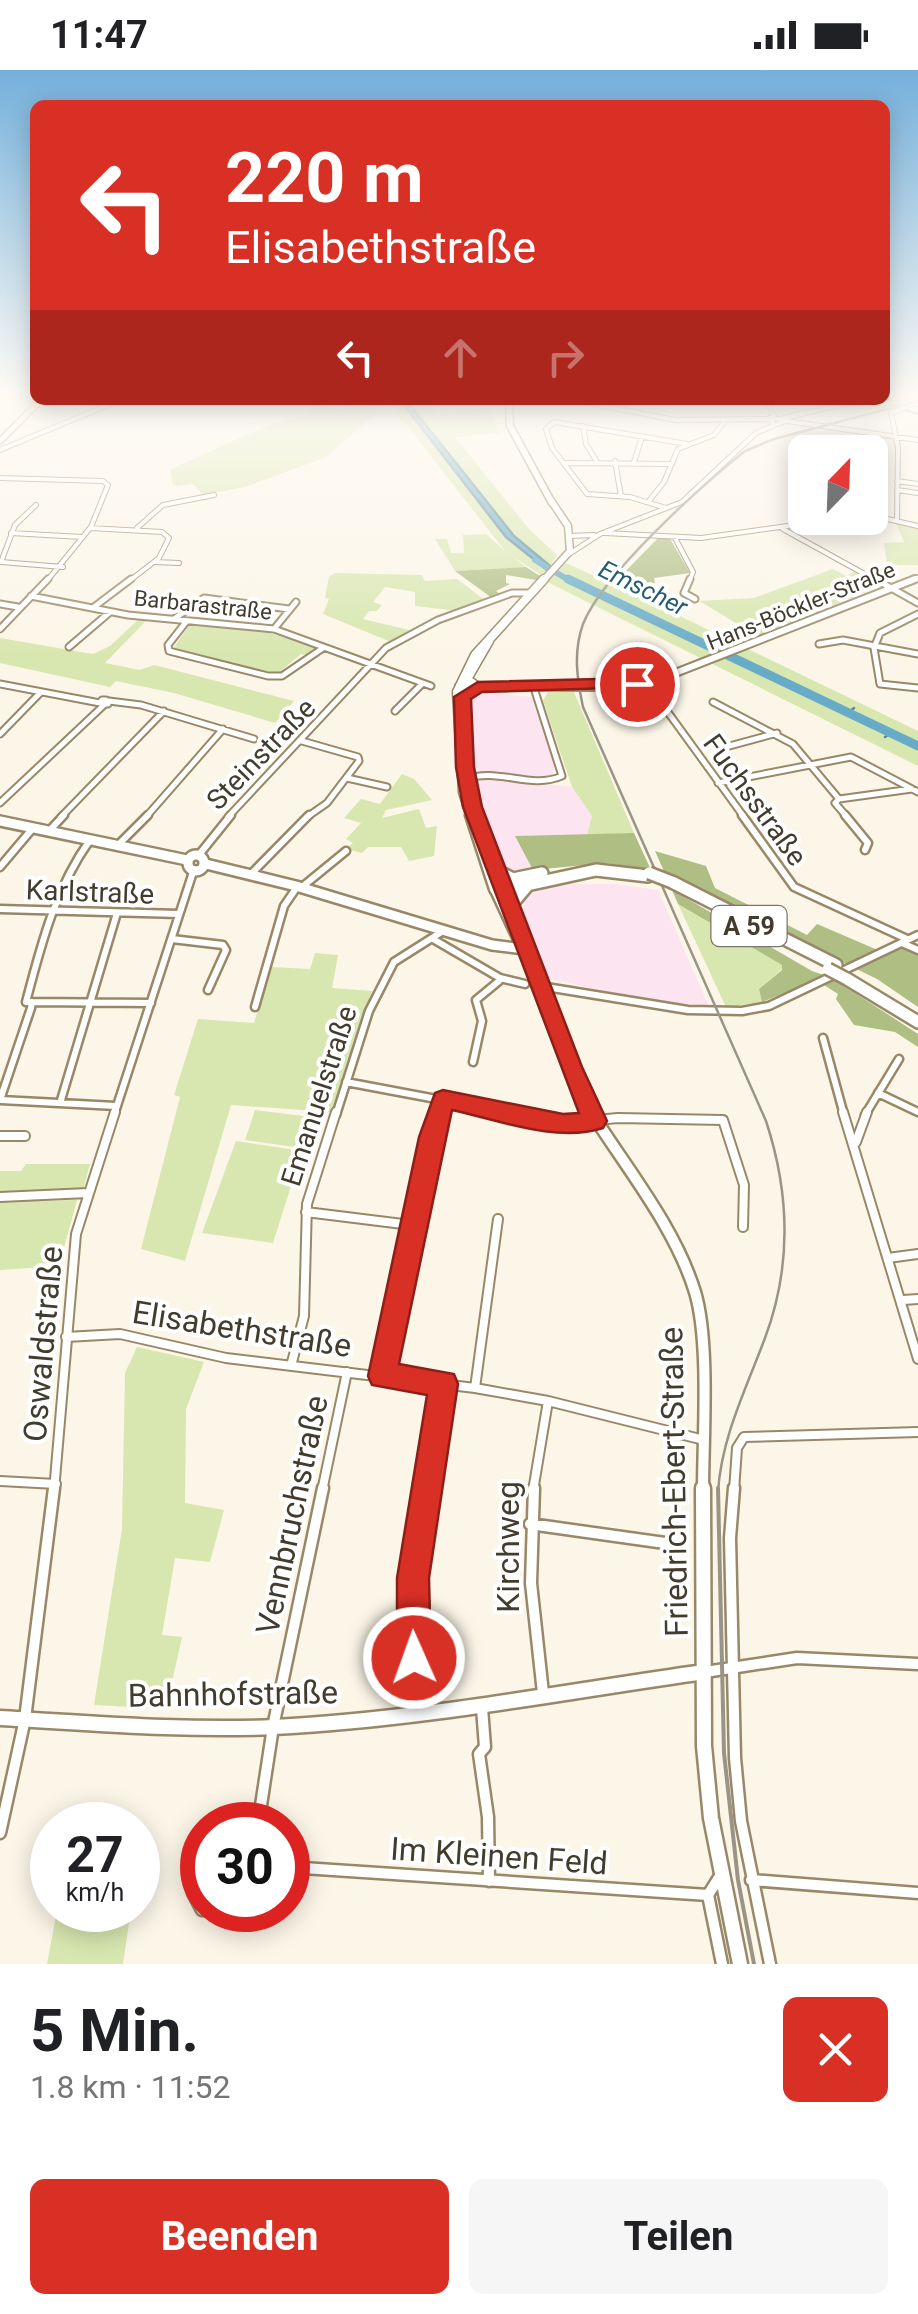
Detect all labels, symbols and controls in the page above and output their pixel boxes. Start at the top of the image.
text: 11:47 [50,13,148,57]
text: 220 m [225,137,424,219]
icon: left [60,140,190,270]
text: Elisabethstraße [225,221,536,274]
icon: left [328,330,383,385]
icon: ahead [433,330,488,385]
icon: right [538,330,593,385]
north arrow [788,435,888,535]
map controls [788,435,888,535]
water label: Emscher [594,554,693,622]
street label: Hans-Böckler-Straße [703,557,899,655]
street label: Barbarastraße [133,585,273,625]
pin [595,642,680,727]
icon: arrive [610,657,665,712]
street label: Steinstraße [200,691,322,817]
street label: Fuchsstraße [696,728,814,872]
street label: Karlstraße [25,873,155,911]
road number: A 59 [712,906,786,946]
street label: Emanuelstraße [274,1002,364,1190]
street label: Oswaldstraße [16,1245,70,1443]
street label: Elisabethstraße [130,1293,354,1365]
street label: Friedrich-Ebert-Straße [652,1327,696,1637]
street label: Vennbruchstraße [248,1392,336,1638]
street label: Kirchweg [489,1481,527,1613]
position arrow [362,1606,466,1710]
street label: Bahnhofstraße [128,1673,338,1715]
speed limit sign: 30 [180,1802,310,1932]
text: 27 [66,1826,124,1884]
street label: Im Kleinen Feld [389,1829,609,1883]
text: km/h [66,1878,124,1907]
text: 5 Min. [30,1995,199,2066]
button: close [783,1997,888,2102]
text: 1.8 km · 11:52 [30,2068,231,2106]
button: Beenden [30,2179,449,2294]
button: Teilen [469,2179,888,2294]

